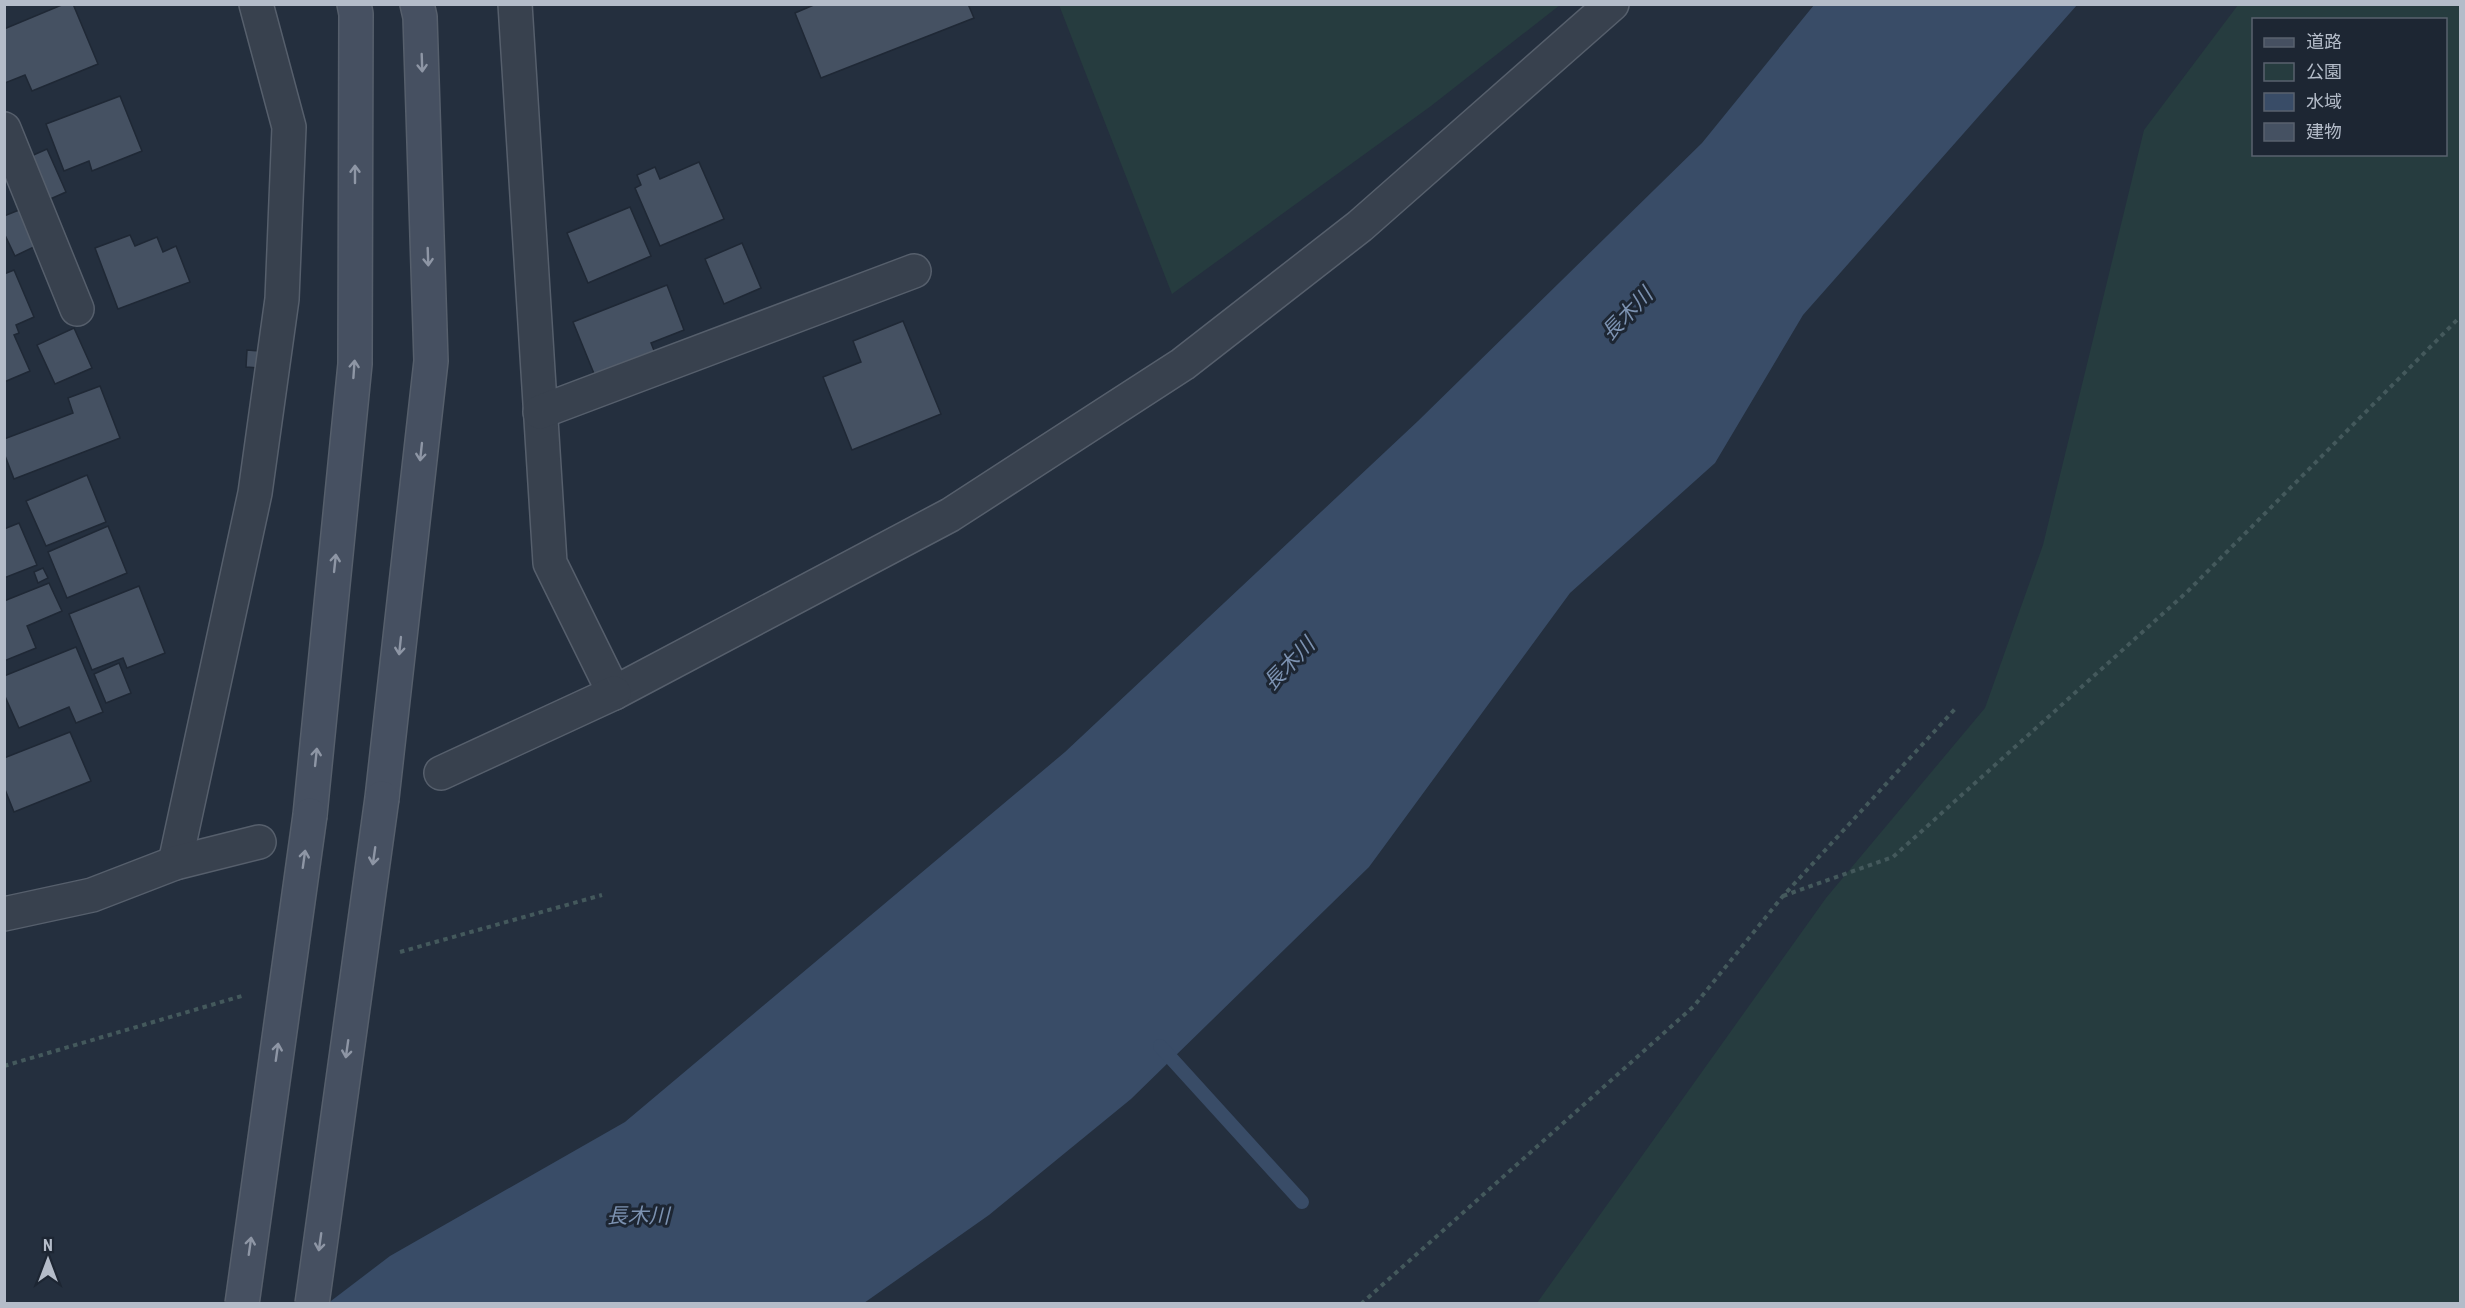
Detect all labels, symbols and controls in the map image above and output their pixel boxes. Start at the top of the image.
legend [2252,18,2447,156]
text: 道路 [2306,31,2342,52]
one-way arrow [416,52,427,72]
text: 公園 [2306,61,2342,82]
text: 水域 [2306,91,2342,112]
text: 建物 [2306,121,2342,142]
one-way arrow [349,165,361,185]
one-way arrow [422,247,434,267]
water label: 長木川 [1596,282,1659,345]
one-way arrow [349,360,360,380]
one-way arrow [415,441,426,461]
one-way arrow [330,554,341,574]
water label: 長木川 [1258,632,1321,695]
one-way arrow [394,635,405,655]
one-way arrow [311,748,322,768]
one-way arrow [369,846,380,865]
one-way arrow [298,850,309,870]
one-way arrow [342,1039,353,1058]
one-way arrow [272,1043,283,1063]
water label: 長木川 [607,1204,671,1228]
north arrow [18,1230,78,1290]
one-way arrow [315,1232,326,1252]
text: N [43,1236,53,1255]
one-way arrow [245,1236,256,1256]

